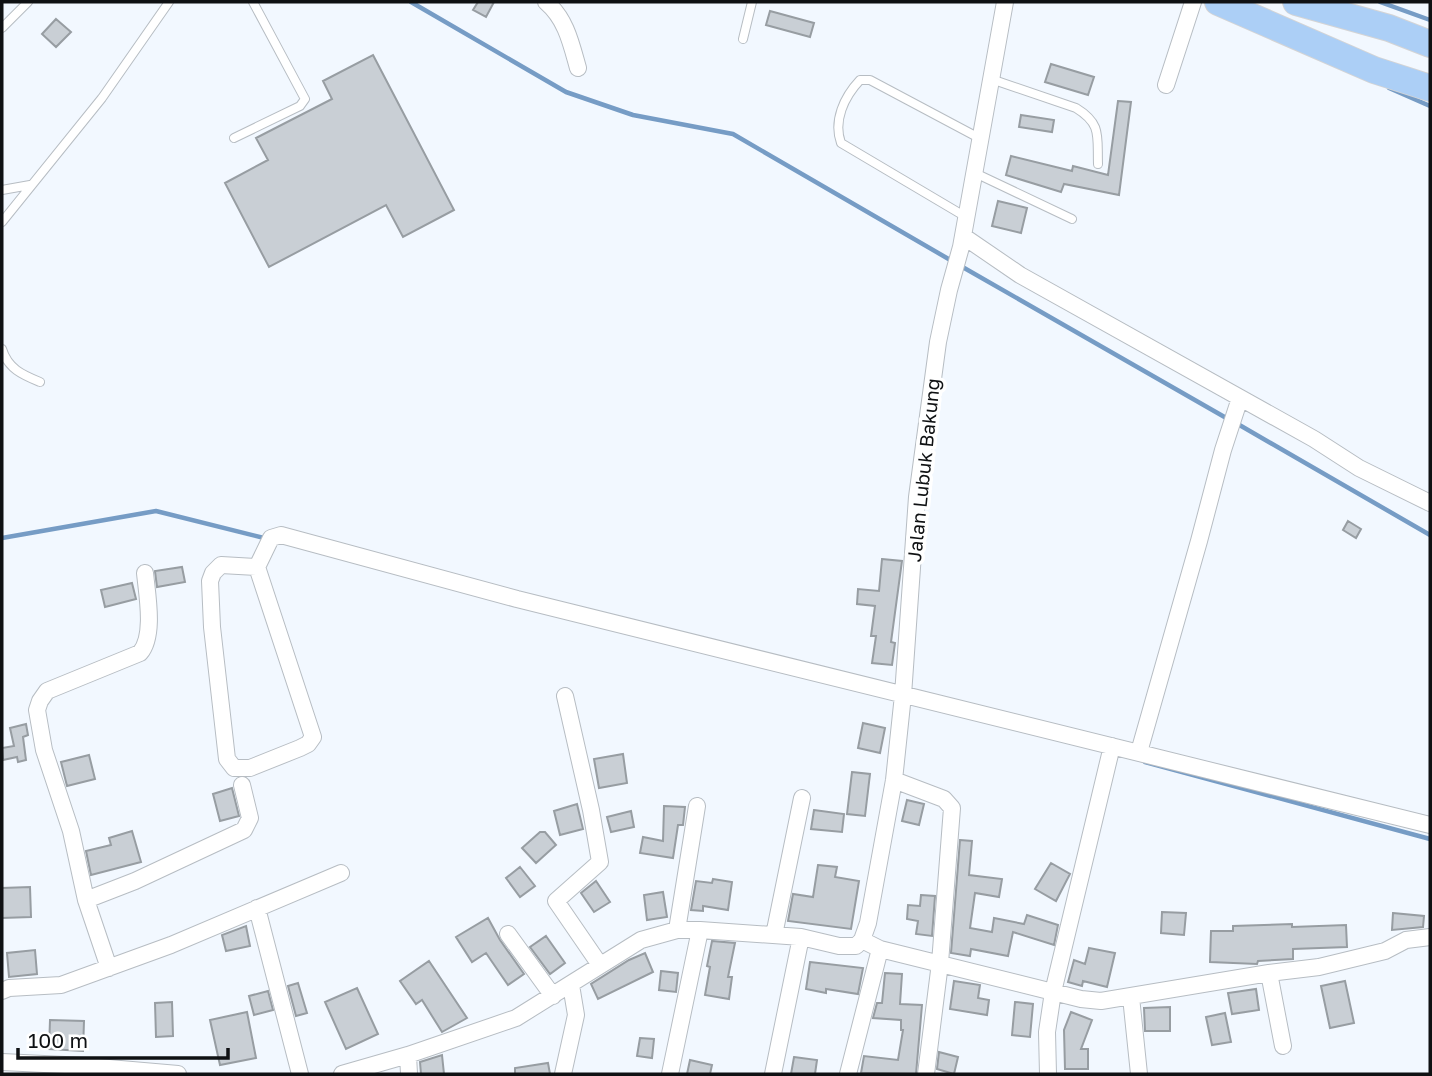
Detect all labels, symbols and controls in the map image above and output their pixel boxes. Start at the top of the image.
street label: Jalan Lubuk Bakung [902,377,944,563]
scale bar [18,1016,228,1060]
text: 100 m [28,1027,88,1053]

